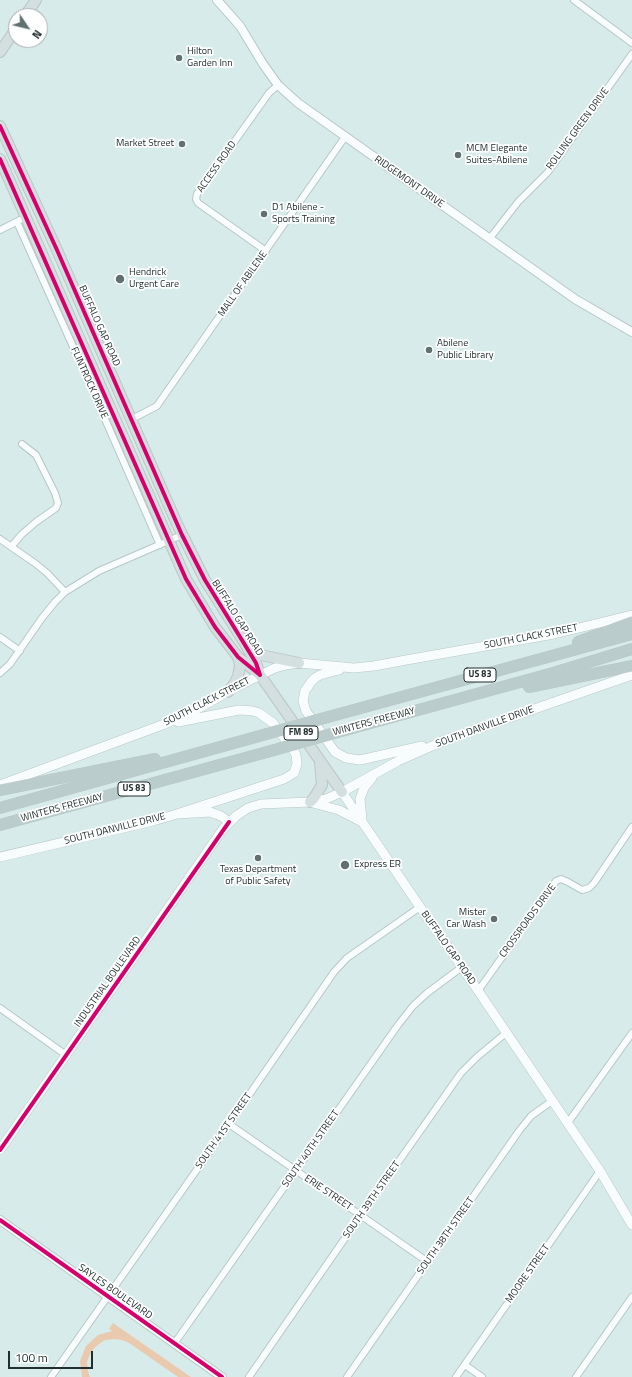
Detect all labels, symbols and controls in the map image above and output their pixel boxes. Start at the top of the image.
north arrow [8,8,48,48]
text: N [28,27,46,42]
place label: Hilton Garden Inn [187,46,233,70]
marker: Hilton Garden Inn [174,53,184,63]
street label: ROLLING GREEN DRIVE [544,86,612,172]
place label: Market Street [116,138,174,150]
marker: Market Street [177,139,187,149]
street label: ACCESS ROAD [195,139,239,195]
place label: MCM Elegante Suites-Abilene [466,143,527,166]
marker: MCM Elegante Suites-Abilene [453,150,463,160]
street label: RIDGEMONT DRIVE [372,153,446,211]
place label: D1 Abilene - Sports Training [272,202,335,226]
marker: D1 Abilene - Sports Training [259,209,269,219]
street label: MALL OF ABILENE [216,249,270,319]
place label: Hendrick Urgent Care [129,267,179,290]
marker: Hendrick Urgent Care [114,273,126,285]
street label: BUFFALO GAP ROAD [76,284,122,368]
place label: Abilene Public Library [437,338,494,362]
street label: FLINTROCK DRIVE [68,345,110,421]
marker: Abilene Public Library [424,345,434,355]
street label: BUFFALO GAP ROAD [209,578,265,658]
street label: SOUTH CLACK STREET [483,622,579,652]
road number: US 83 [464,668,496,682]
street label: SOUTH CLACK STREET [162,675,252,729]
street label: SOUTH DANVILLE DRIVE [434,704,536,750]
street label: WINTERS FREEWAY [332,705,416,739]
road number: FM 89 [284,726,318,740]
road number: US 83 [118,782,150,796]
street label: WINTERS FREEWAY [20,791,104,825]
street label: SOUTH DANVILLE DRIVE [63,811,167,847]
marker: Texas Department of Public Safety [253,853,263,863]
marker: Express ER [339,859,351,871]
place label: Express ER [354,859,401,871]
place label: Texas Department of Public Safety [220,864,296,888]
street label: CROSSROADS DRIVE [497,882,559,960]
place label: Mister Car Wash [446,907,486,930]
street label: BUFFALO GAP ROAD [418,909,478,987]
marker: Mister Car Wash [489,914,499,924]
street label: INDUSTRIAL BOULEVARD [72,934,144,1030]
street label: SOUTH 41ST STREET [193,1091,255,1171]
street label: SOUTH 40TH STREET [280,1108,342,1190]
street label: SOUTH 39TH STREET [341,1159,403,1241]
street label: ERIE STREET [302,1173,354,1213]
street label: SOUTH 38TH STREET [415,1195,477,1277]
street label: MOORE STREET [503,1242,553,1306]
street label: SAYLES BOULEVARD [76,1262,154,1322]
scale bar [10,1343,95,1369]
text: 100 m [15,1348,48,1367]

